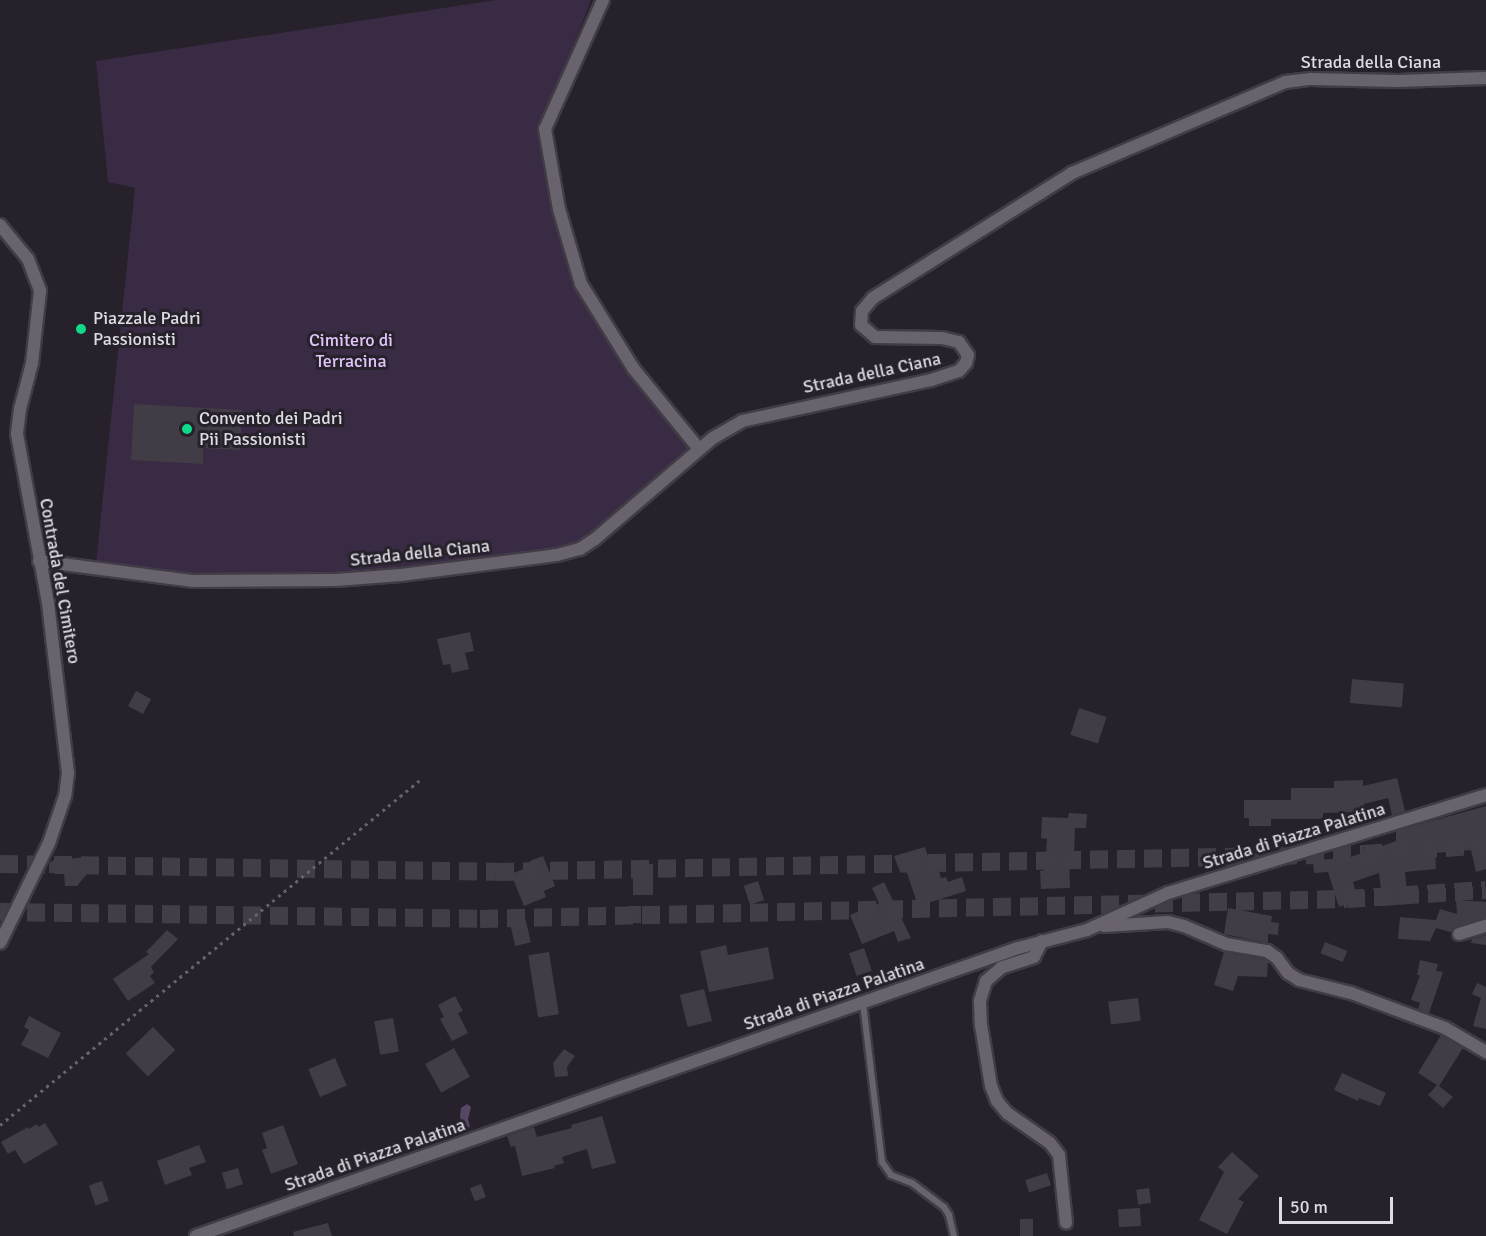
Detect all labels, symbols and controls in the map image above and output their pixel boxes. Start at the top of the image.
street label: Strada della Ciana [1301,51,1441,73]
place label: Piazzale Padri Passionisti [93,308,201,350]
marker: Piazzale Padri Passionisti [74,322,88,336]
park label: Cimitero di Terracina [309,330,393,372]
street label: Strada della Ciana [801,348,943,398]
place label: Convento dei Padri Pii Passionisti [199,408,343,450]
marker: Convento dei Padri Pii Passionisti [180,422,194,436]
street label: Contrada del Cimitero [35,496,85,666]
street label: Strada della Ciana [349,535,491,571]
street label: Strada di Piazza Palatina [1200,798,1388,874]
street label: Strada di Piazza Palatina [741,953,927,1035]
street label: Strada di Piazza Palatina [282,1114,468,1196]
scale bar [1282,1185,1396,1223]
text: 50 m [1290,1196,1328,1218]

